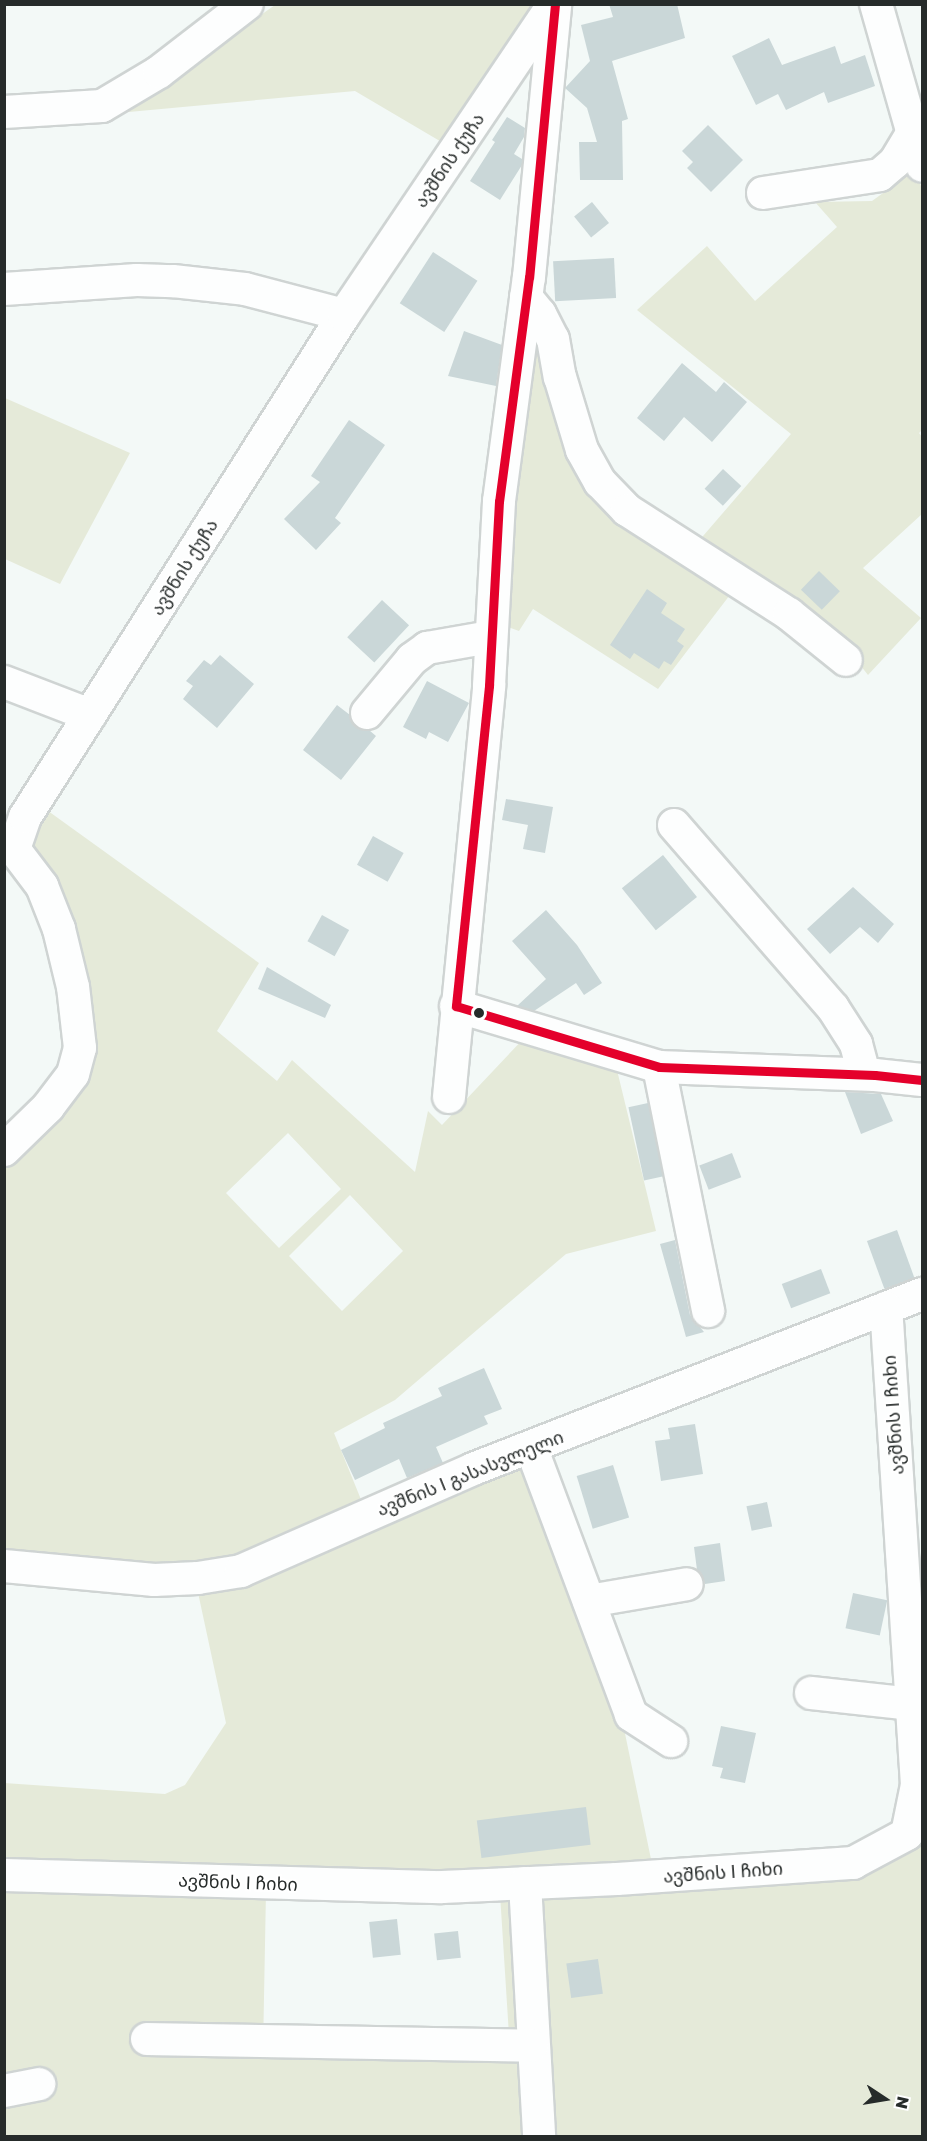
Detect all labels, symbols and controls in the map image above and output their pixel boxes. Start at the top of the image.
street label: ავშნის ქუჩა [409,109,489,211]
street label: ავშნის ქუჩა [146,515,222,619]
unlabelled marker [473,1007,485,1019]
street label: ავშნის I ჩიხი [878,1355,908,1475]
street label: ავშნის I გასასვლელი [374,1426,566,1520]
street label: ავშნის I ჩიხი [663,1857,783,1887]
street label: ავშნის I ჩიხი [178,1869,298,1895]
north arrow [855,2069,915,2129]
text: N [892,2095,914,2111]

